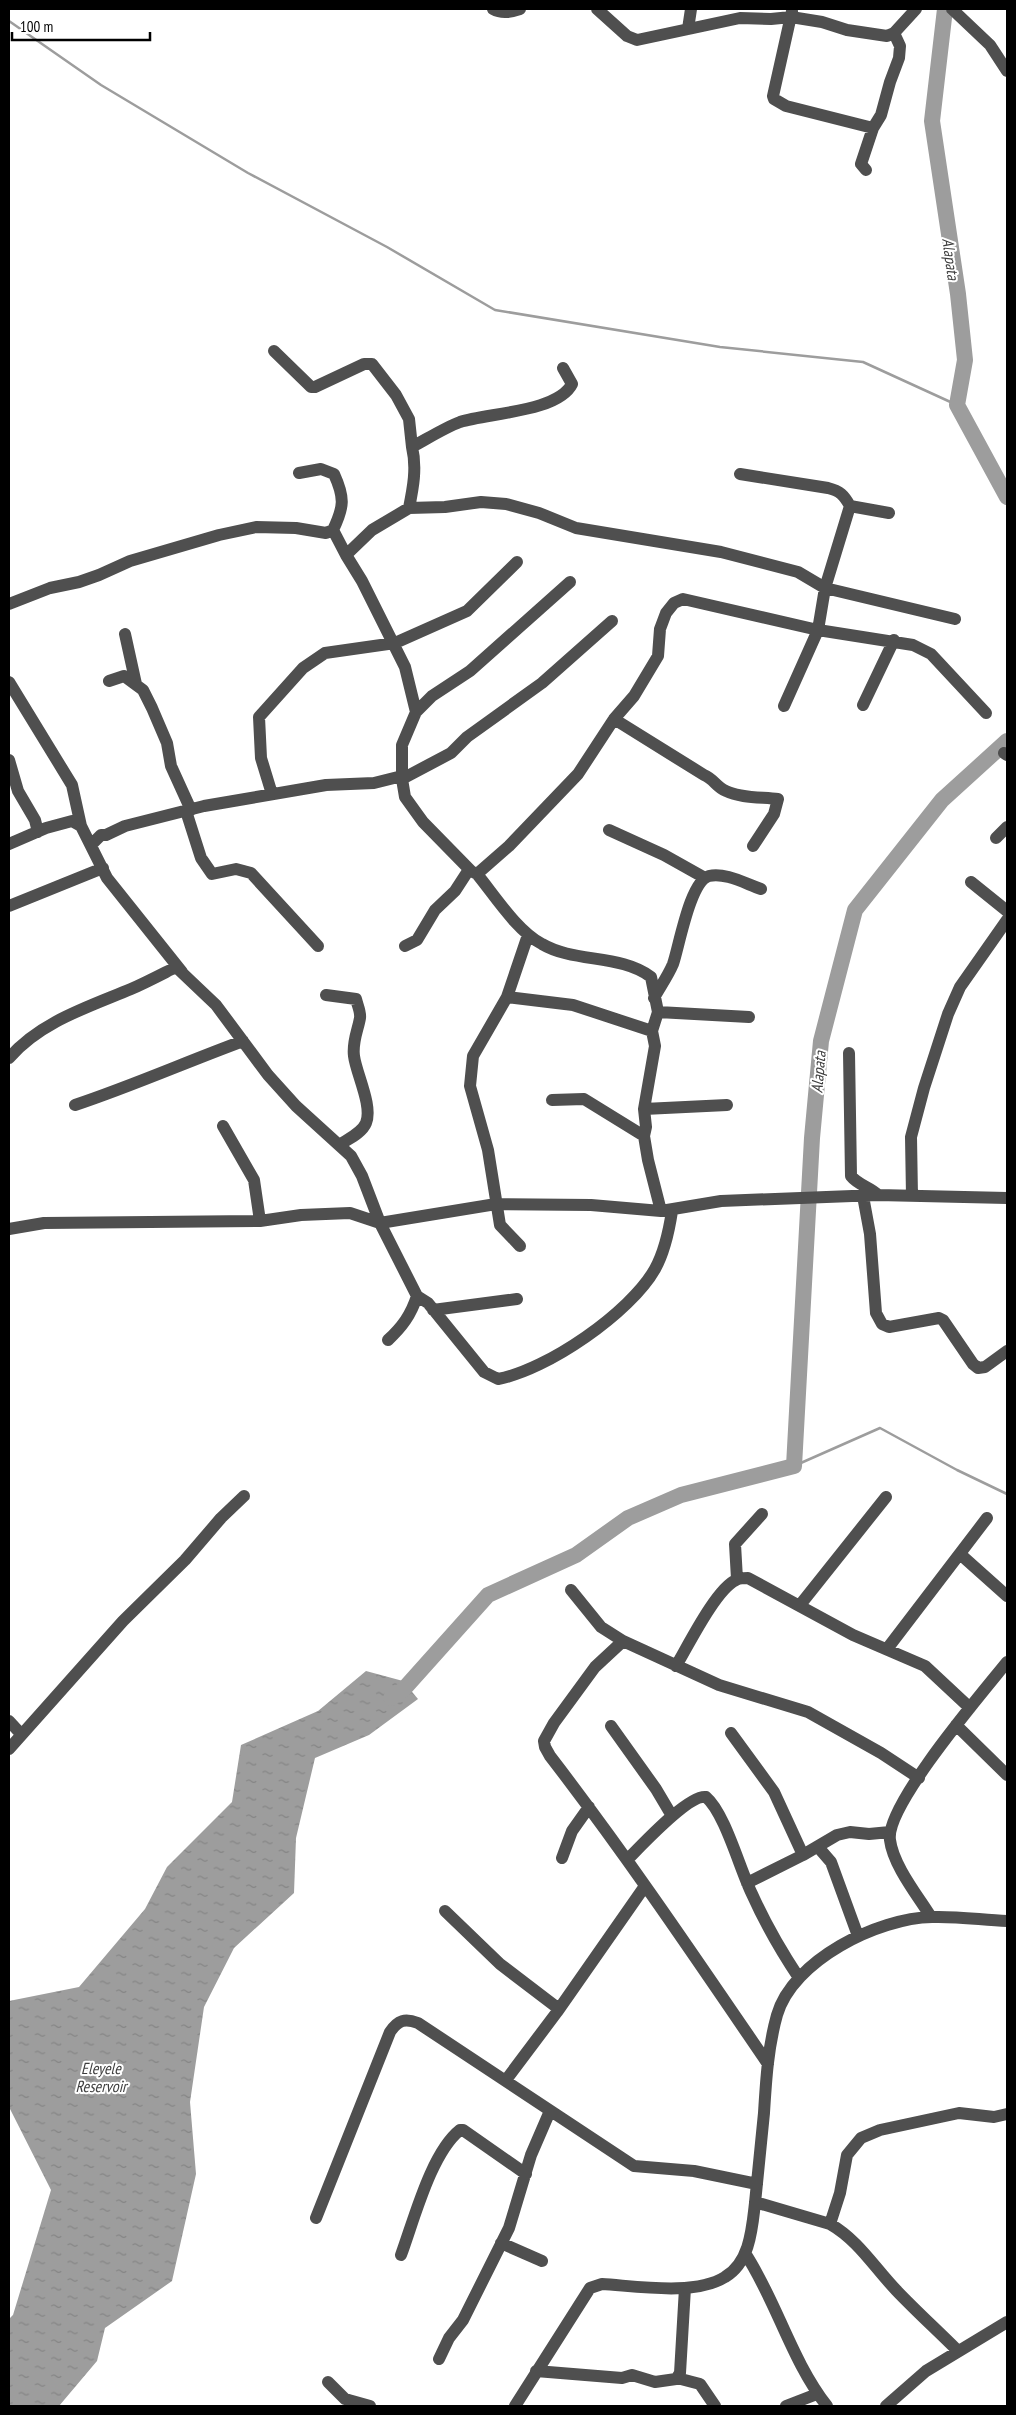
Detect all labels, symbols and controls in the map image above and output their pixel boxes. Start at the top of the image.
scale bar [12,10,150,42]
text: 100 m [20,17,53,36]
water label: Alapata [938,237,964,283]
water label: Alapata [806,1049,830,1094]
water label: Eleyele Reservoir [75,2058,129,2096]

